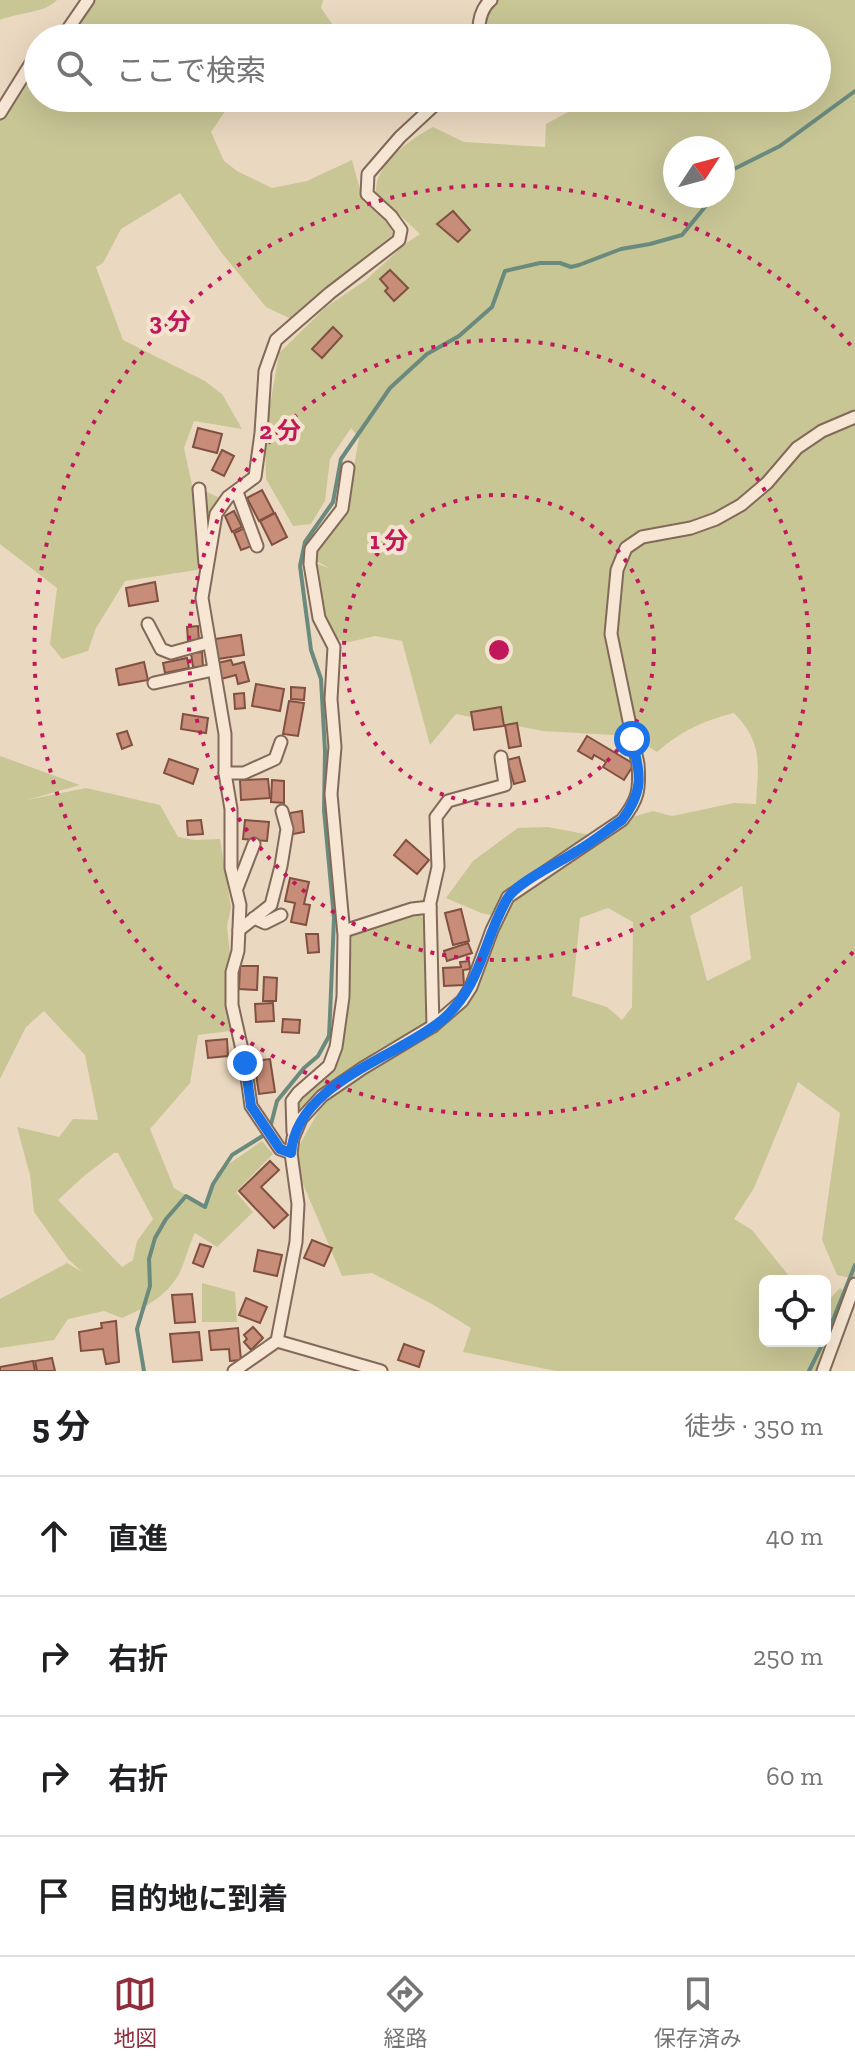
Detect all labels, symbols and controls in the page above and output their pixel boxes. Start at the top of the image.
search box [24,24,831,112]
icon: search [52,46,96,90]
text: ここで検索 [116,53,266,89]
north arrow [663,136,735,208]
text: 3 分 [149,307,191,336]
text: 2 分 [259,416,301,445]
text: 1 分 [370,526,408,555]
centre of rings [485,636,513,664]
route start [614,721,650,757]
route end [227,1045,263,1081]
map controls [759,1275,831,1347]
button: locate [759,1275,831,1347]
text: 5 分 [32,1406,90,1447]
text: 徒歩 · 350 m [684,1410,823,1442]
icon: ahead [32,1514,76,1558]
text: 40 m [766,1520,823,1552]
text: 直進 [108,1521,168,1557]
icon: right [32,1634,76,1678]
text: 250 m [753,1640,823,1672]
text: 右折 [108,1641,168,1677]
icon: right [32,1754,76,1798]
text: 60 m [766,1760,823,1792]
text: 右折 [108,1761,168,1797]
icon: arrive [32,1874,76,1918]
text: 目的地に到着 [108,1881,288,1917]
tab: 地図 [113,1972,157,2052]
tab: 経路 [383,1972,428,2052]
tab: 保存済み [654,1972,742,2052]

